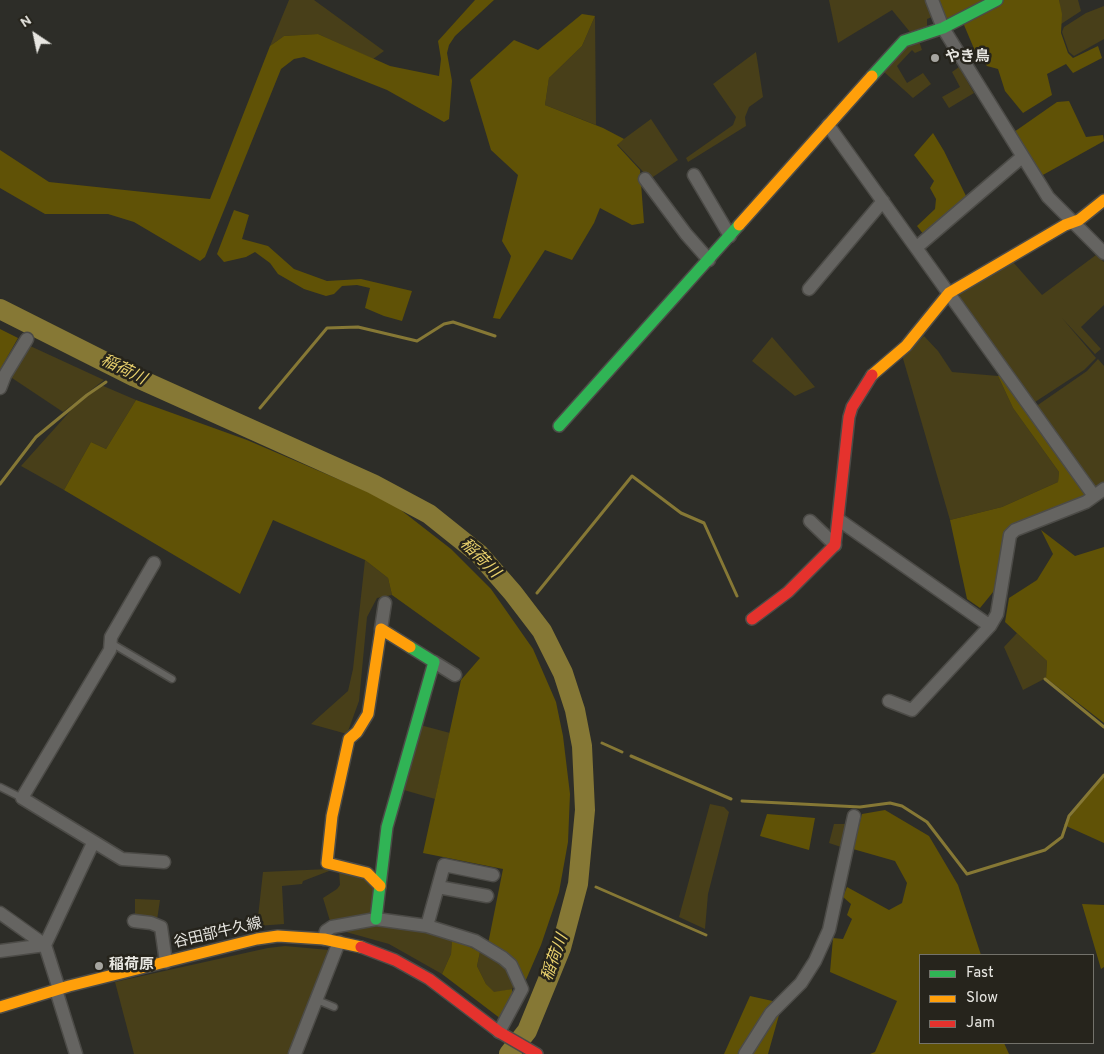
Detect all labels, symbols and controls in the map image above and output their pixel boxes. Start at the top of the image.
north arrow [10,10,60,60]
text: N [17,12,35,32]
place label: やき鳥 [945,49,990,67]
marker: やき鳥 [929,52,941,64]
water label: 稲荷川 [97,352,149,390]
water label: 稲荷川 [455,535,503,583]
street label: 谷田部牛久線 [172,915,264,953]
water label: 稲荷川 [539,932,573,984]
legend [919,954,1094,1044]
place label: 稲荷原 [109,957,154,975]
marker: 稲荷原 [93,960,105,972]
text: Fast [966,964,994,983]
text: Slow [966,989,998,1008]
text: Jam [966,1014,995,1033]

